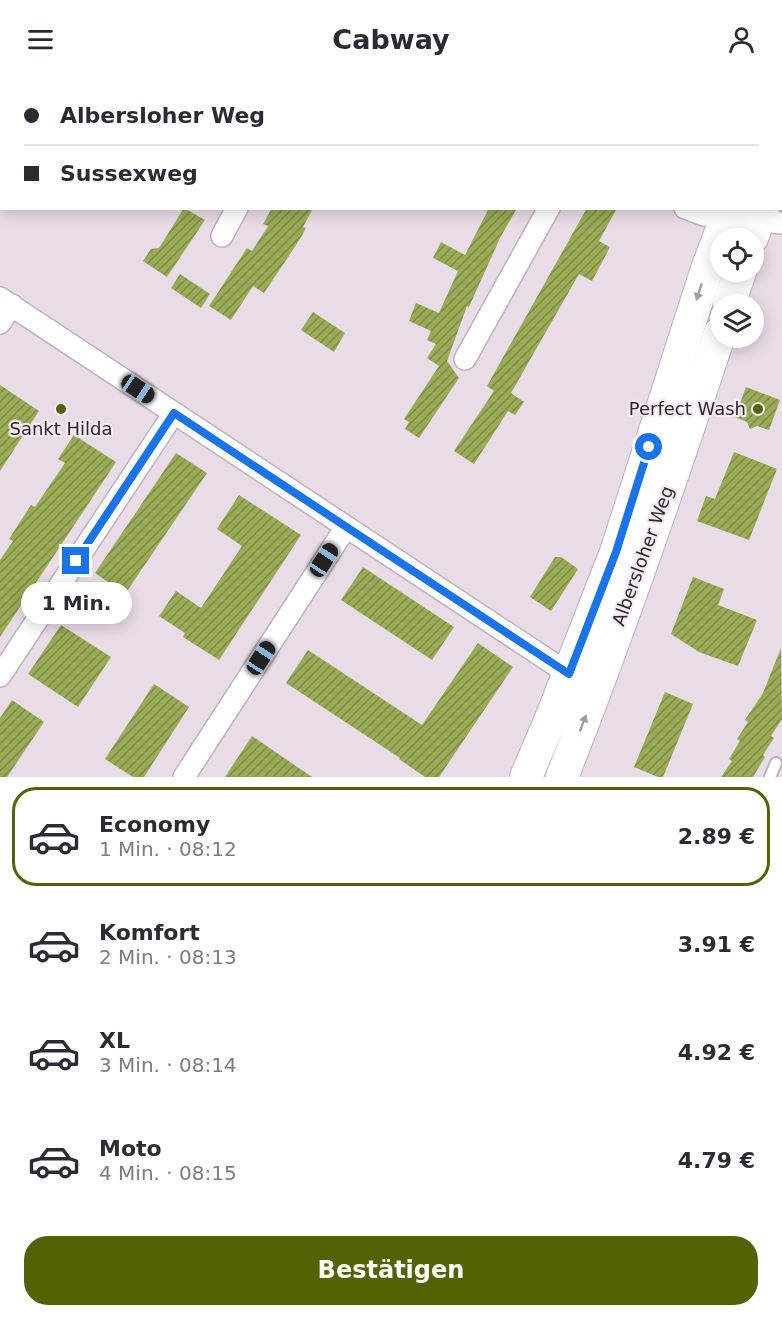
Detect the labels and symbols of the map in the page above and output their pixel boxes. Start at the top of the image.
one-way arrow [694,283,703,301]
car [118,371,158,407]
place label: Perfect Wash [629,398,746,419]
marker: Sankt Hilda [54,402,68,416]
marker: Perfect Wash [751,402,765,416]
place label: Sankt Hilda [9,418,113,439]
route start [635,433,662,460]
street label: Albersloher Weg [607,483,678,629]
car [307,540,341,580]
route end [62,547,89,574]
callout: 1 Min. [20,582,132,624]
car [244,638,278,678]
one-way arrow [579,713,589,731]

